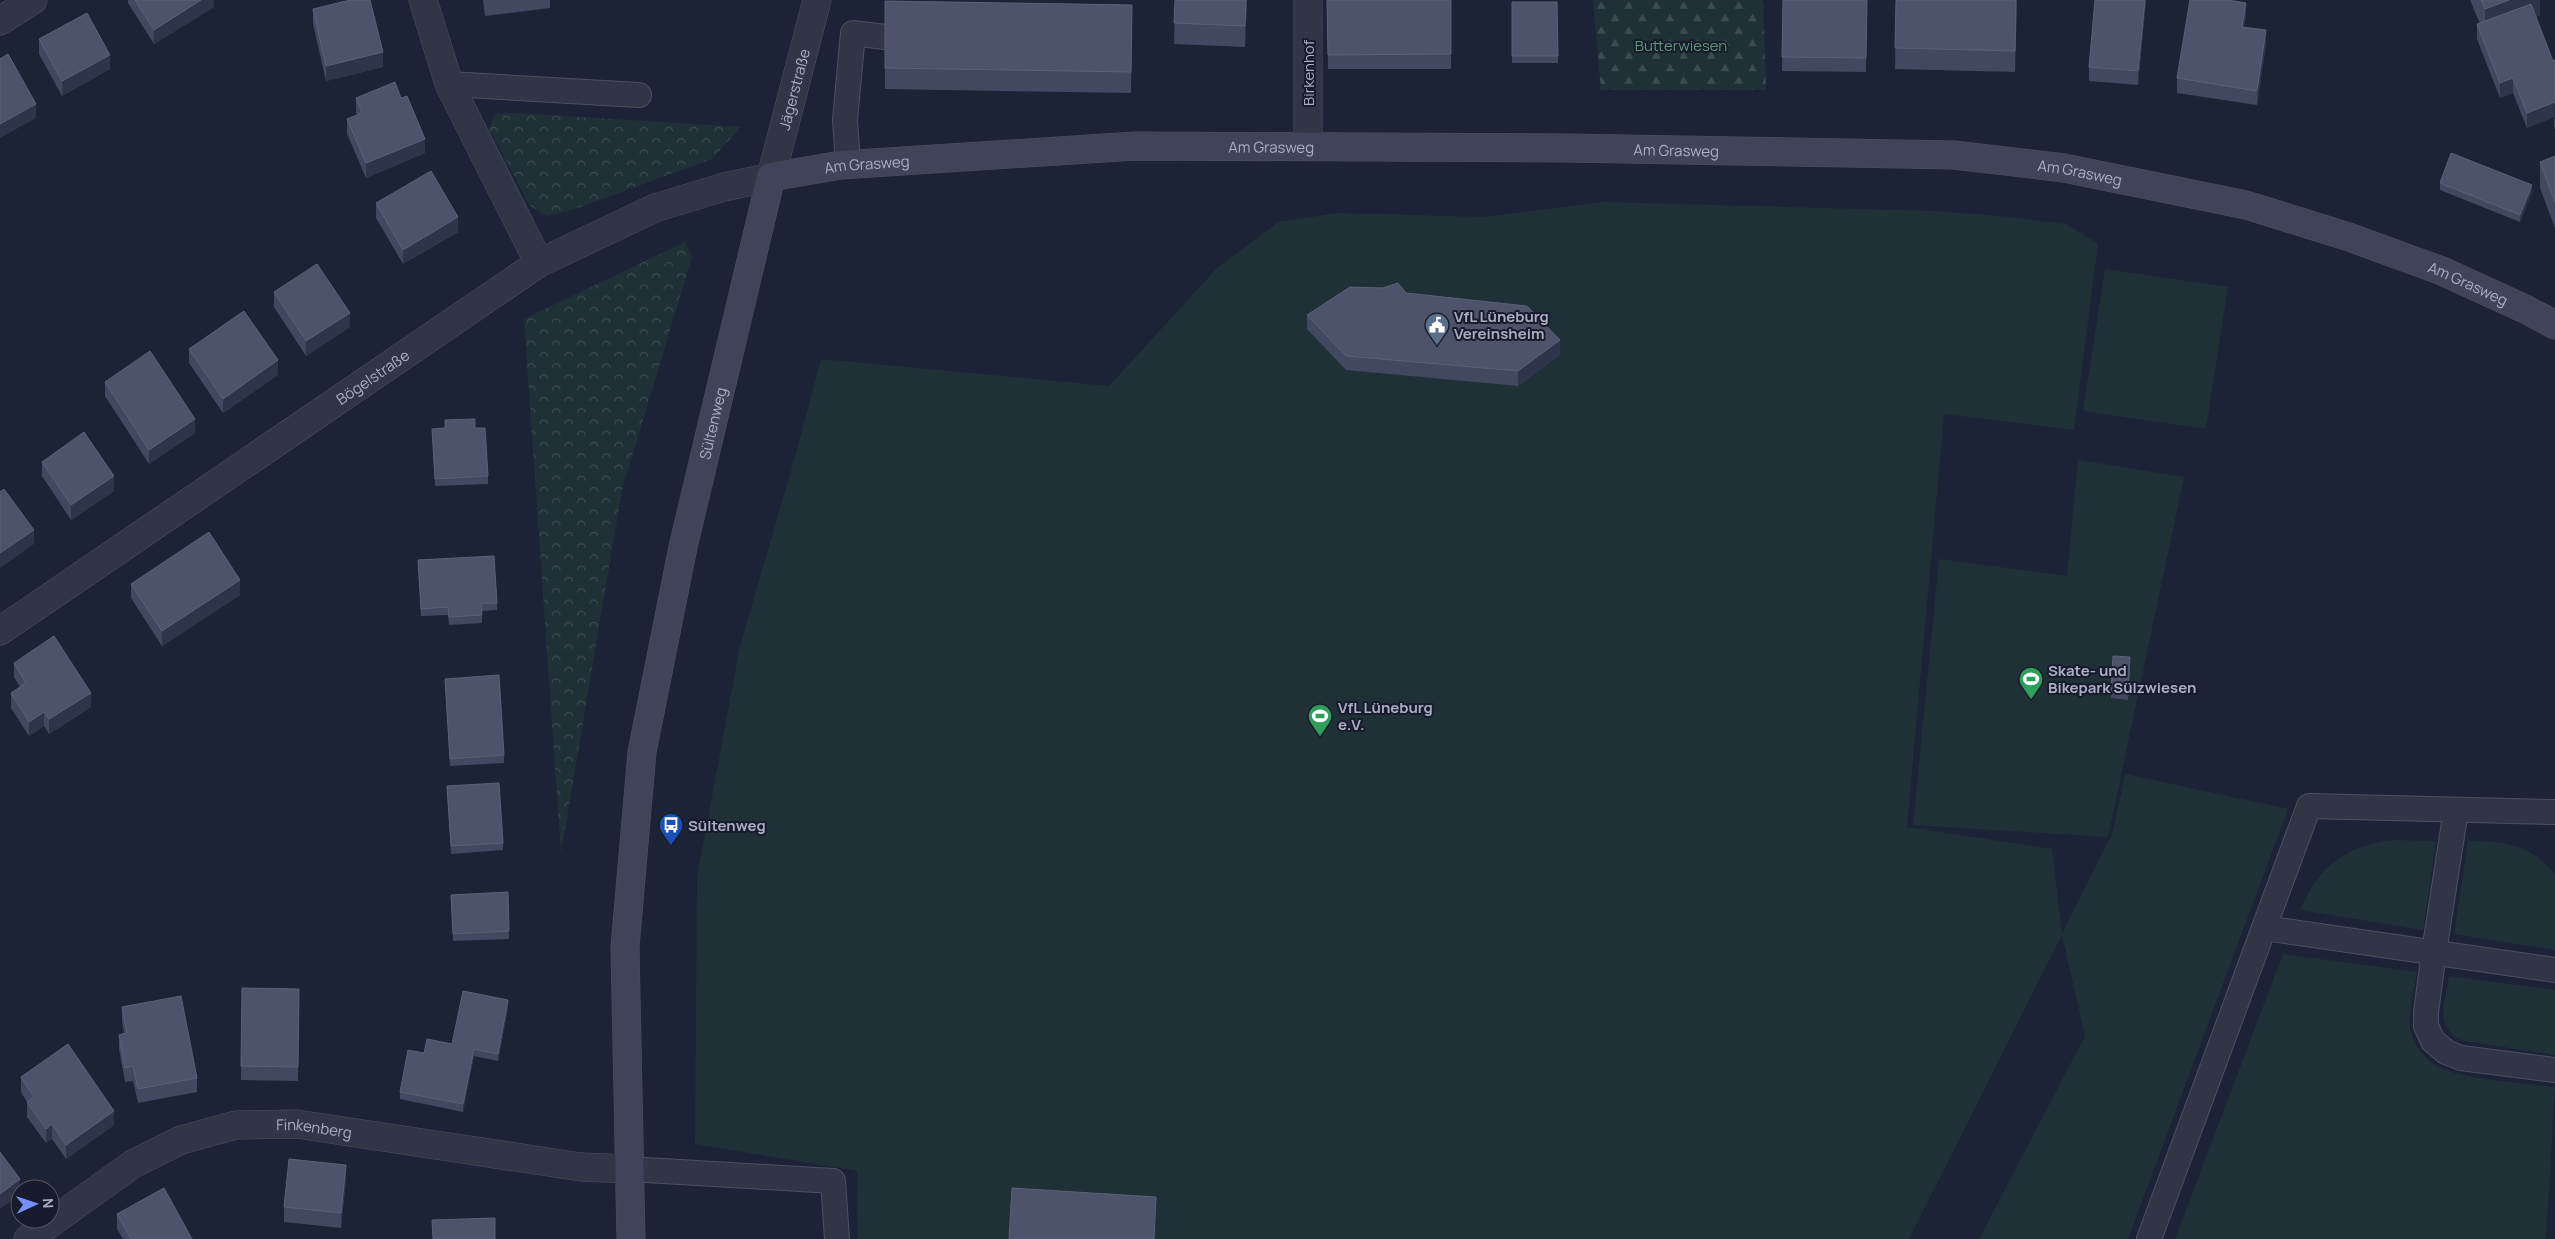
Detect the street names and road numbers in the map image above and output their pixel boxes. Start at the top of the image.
street label: Birkenhof [1298,39,1319,106]
street label: Jägerstraße [773,46,815,132]
street label: Am Grasweg [1228,136,1314,157]
street label: Am Grasweg [1633,139,1719,161]
street label: Am Grasweg [822,150,910,178]
street label: Am Grasweg [2036,154,2124,190]
street label: Am Grasweg [2425,256,2511,310]
street label: Bögelstraße [332,344,413,409]
street label: Sültenweg [694,385,731,462]
street label: Finkenberg [276,1113,353,1143]

